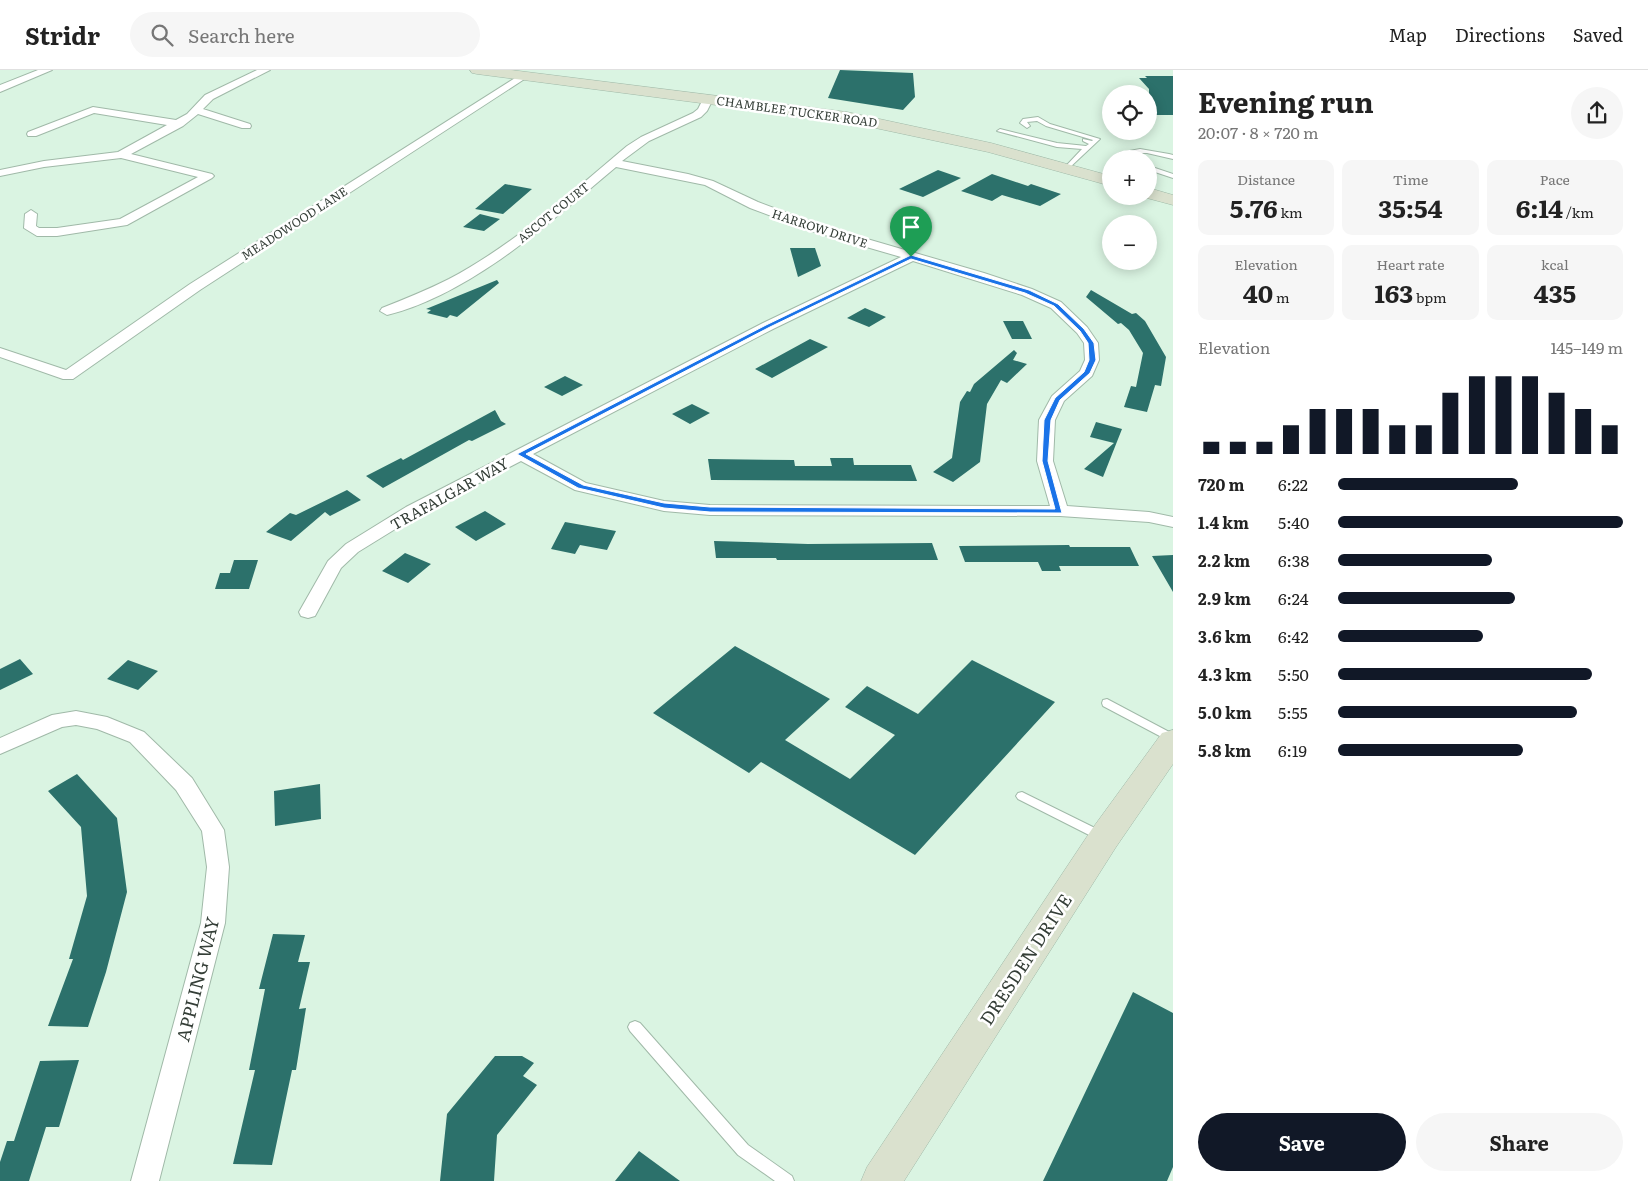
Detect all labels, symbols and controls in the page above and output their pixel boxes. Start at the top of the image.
search box [130,12,480,57]
text: Stridr [25,17,100,52]
icon: search [148,21,176,49]
text: Search here [188,21,295,49]
text: Map [1389,21,1427,48]
text: Directions [1455,21,1545,48]
text: Saved [1573,21,1623,48]
text: Evening run [1198,80,1374,122]
map controls [1102,85,1157,270]
button: locate [1102,85,1157,140]
button: share [1571,87,1623,139]
street label: CHAMBLEE TUCKER ROAD [715,91,879,131]
text: 20:07 · 8 × 720 m [1198,120,1319,144]
button: + [1102,150,1157,205]
text: Distance [1237,169,1295,189]
text: Time [1393,169,1428,189]
text: Pace [1540,169,1570,189]
street label: ASCOT COURT [513,177,593,247]
street label: MEADOWOOD LANE [237,182,351,264]
text: 5.76 [1230,189,1278,226]
text: 35:54 [1378,189,1443,226]
text: 6:14 [1516,189,1563,226]
text: km [1278,202,1303,222]
text: /km [1563,202,1594,222]
street label: HARROW DRIVE [770,204,870,252]
pin [890,206,932,257]
icon: arrive [897,213,925,241]
button: − [1102,215,1157,270]
text: Elevation [1235,254,1298,274]
text: Heart rate [1377,254,1444,274]
text: kcal [1541,254,1569,274]
text: 40 [1243,274,1273,311]
text: 163 [1374,274,1413,311]
text: 435 [1534,274,1576,311]
text: m [1273,287,1290,307]
text: bpm [1413,287,1447,307]
text: Elevation [1198,335,1270,359]
text: 145–149 m [1550,335,1623,359]
street label: TRAFALGAR WAY [386,451,513,535]
text: 720 m [1198,472,1244,496]
text: 6:22 [1278,472,1308,496]
text: 1.4 km [1198,510,1249,534]
text: 5:40 [1278,510,1309,534]
text: 2.2 km [1198,548,1250,572]
text: 6:38 [1278,548,1309,572]
text: 2.9 km [1198,586,1251,610]
text: 6:24 [1278,586,1309,610]
text: 3.6 km [1198,624,1251,648]
text: 6:42 [1278,624,1309,648]
text: 4.3 km [1198,662,1252,686]
text: 5:50 [1278,662,1309,686]
text: 5.0 km [1198,700,1252,724]
text: 5:55 [1278,700,1308,724]
text: 5.8 km [1198,738,1251,762]
text: 6:19 [1278,738,1307,762]
street label: DRESDEN DRIVE [972,888,1078,1030]
street label: APPLING WAY [168,914,226,1044]
button: Save [1198,1113,1406,1171]
button: Share [1416,1113,1623,1171]

